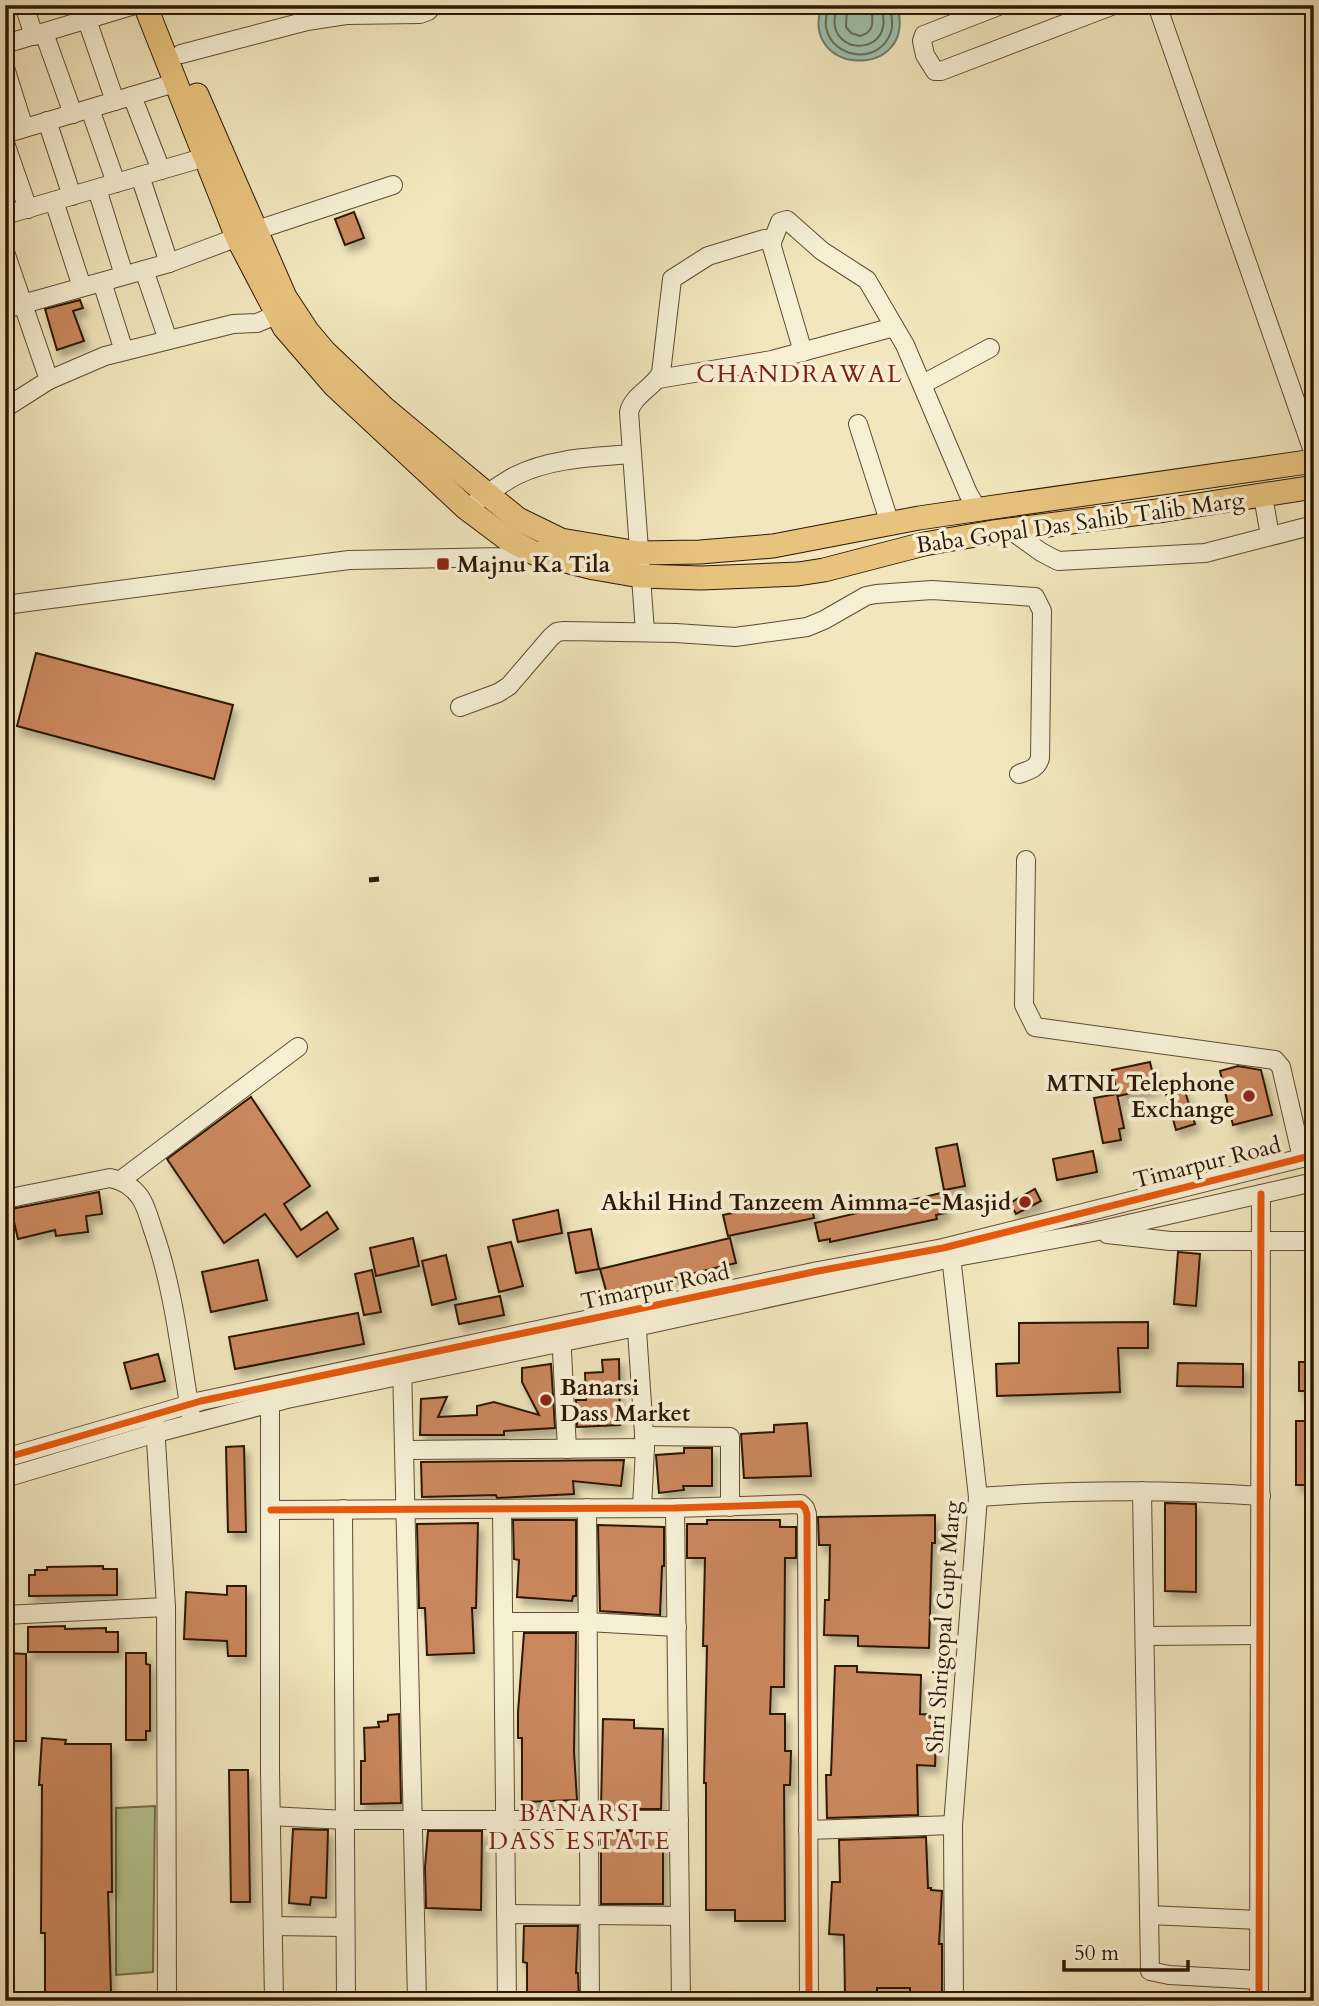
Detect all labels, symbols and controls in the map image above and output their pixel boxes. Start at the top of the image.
district label: CHANDRAWAL [696,358,904,391]
street label: Baba Gopal Das Sahib Talib Marg [914,484,1246,561]
place label: Majnu Ka Tila [457,549,611,580]
marker: Majnu Ka Tila [435,556,451,572]
place label: MTNL Telephone Exchange [1046,1068,1235,1125]
marker: MTNL Telephone Exchange [1241,1088,1257,1104]
street label: Timarpur Road [1130,1129,1285,1196]
place label: Akhil Hind Tanzeem Aimma-e-Masjid [601,1187,1011,1218]
marker: Akhil Hind Tanzeem Aimma-e-Masjid [1017,1194,1033,1210]
street label: Timarpur Road [578,1255,733,1317]
place label: Banarsi Dass Market [560,1372,690,1429]
marker: Banarsi Dass Market [538,1392,554,1408]
street label: Shri Shrigopal Gupt Marg [919,1500,968,1754]
district label: BANARSI DASS ESTATE [489,1797,672,1858]
scale bar [1064,1929,1188,1973]
text: 50 m [1074,1939,1119,1968]

